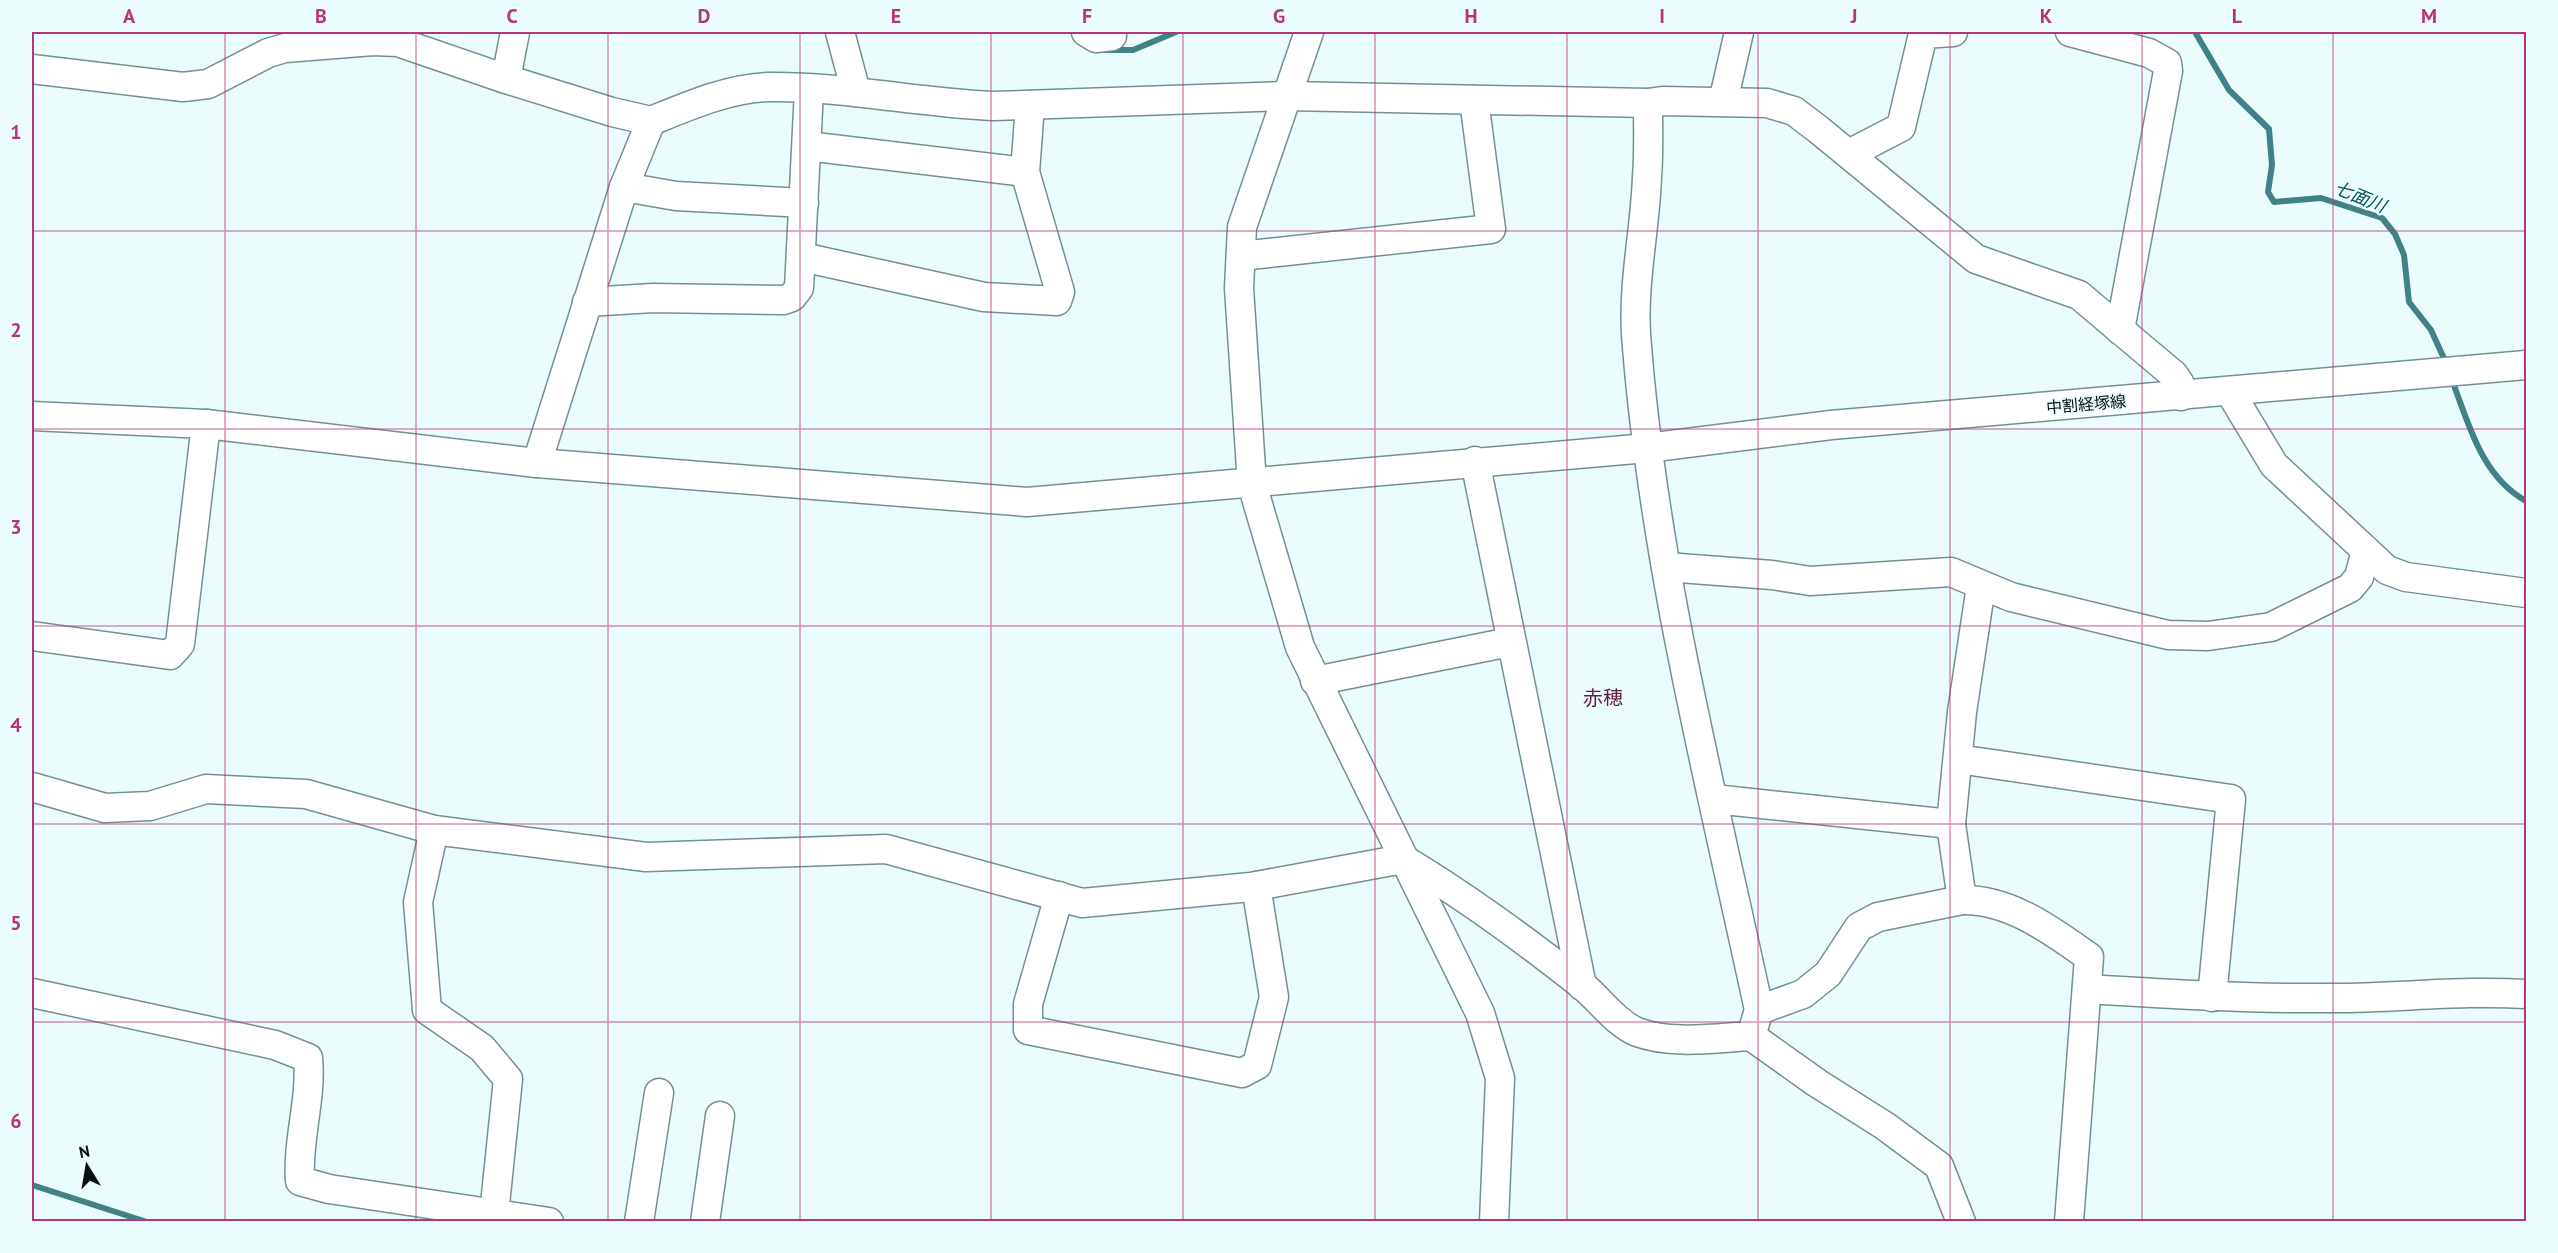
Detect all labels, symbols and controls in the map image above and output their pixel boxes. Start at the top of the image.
text: A [123,3,136,29]
text: B [315,3,327,29]
text: C [506,3,518,29]
text: D [698,3,711,29]
text: E [891,3,901,29]
text: F [1082,3,1092,29]
text: G [1273,3,1285,29]
text: H [1464,3,1478,29]
text: I [1659,3,1665,29]
text: J [1850,3,1857,29]
text: K [2040,3,2053,29]
text: L [2232,3,2243,29]
text: M [2421,3,2437,29]
text: 1 [10,119,22,145]
water label: 七面川 [2331,176,2391,218]
text: 2 [10,317,22,343]
street label: 中割経塚線 [2045,391,2127,417]
text: 3 [10,514,22,540]
district label: 赤穂 [1583,685,1623,711]
text: 4 [10,712,22,738]
text: 5 [10,910,22,936]
text: 6 [10,1108,22,1134]
north arrow [57,1136,117,1196]
text: N [77,1140,91,1162]

